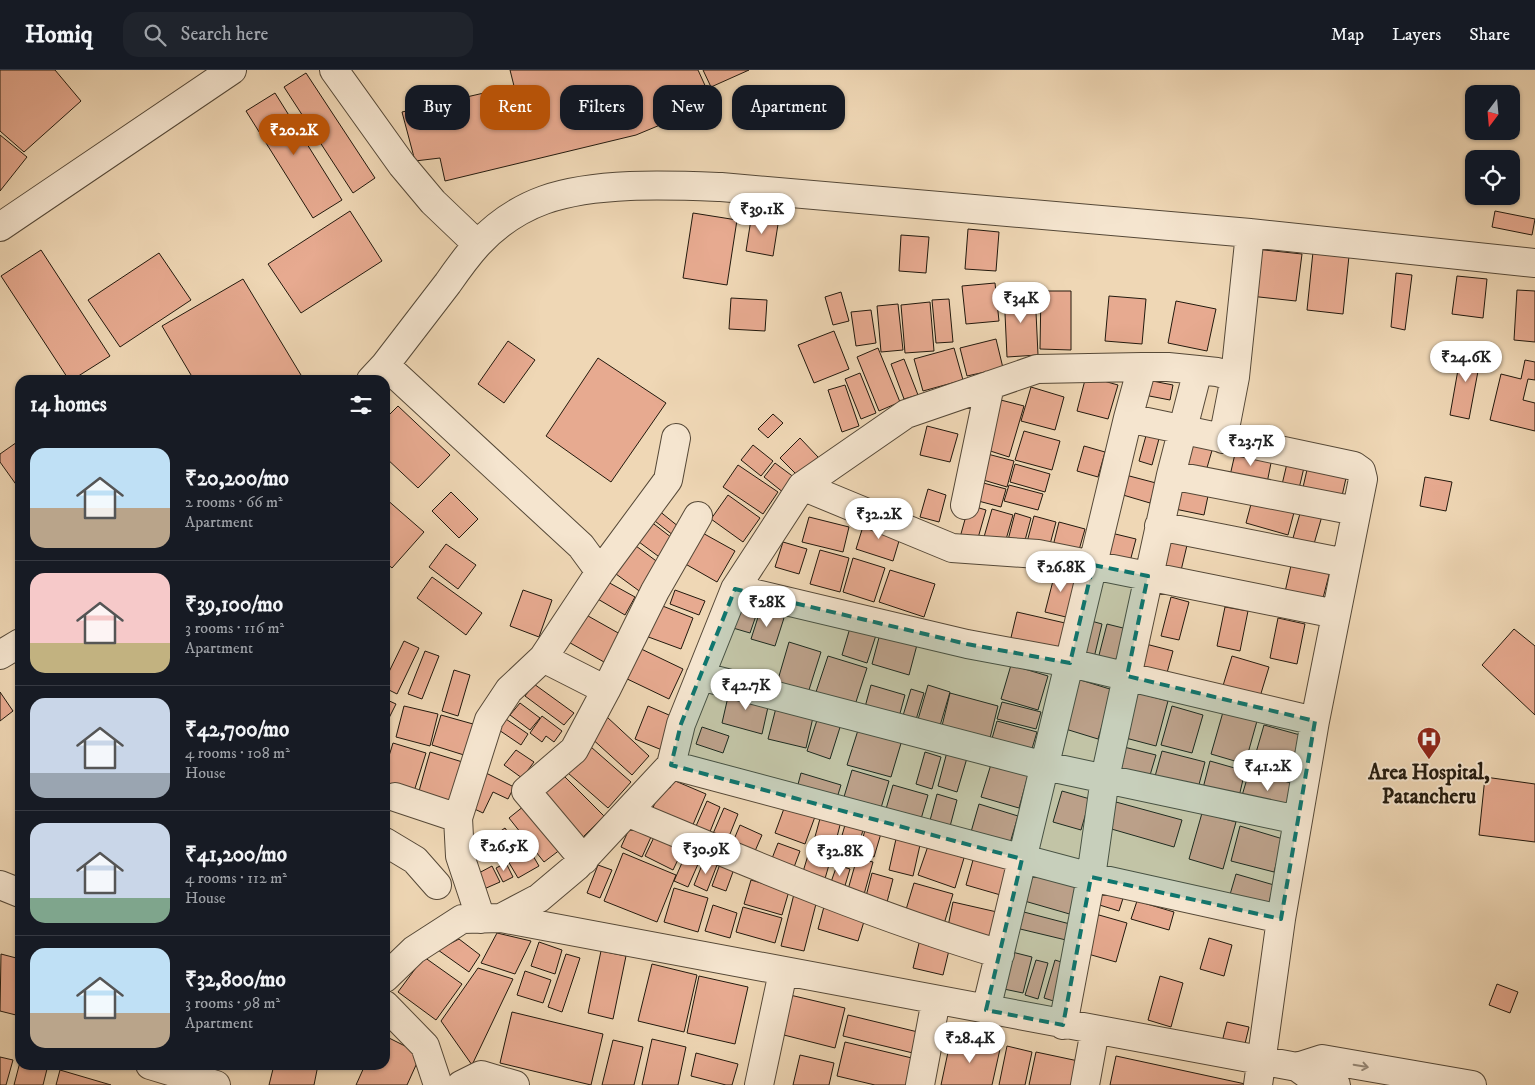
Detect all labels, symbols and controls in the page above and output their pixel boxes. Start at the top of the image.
search box [123,12,473,57]
text: Homiq [25,20,93,50]
icon: search [141,21,169,49]
text: Search here [181,23,268,46]
text: Map [1331,24,1364,46]
text: Layers [1392,24,1441,46]
text: Share [1469,24,1510,46]
chip: Buy [405,85,470,130]
chip: Rent [480,85,550,130]
chip: Filters [560,85,643,130]
chip: New [653,85,722,130]
chip: Apartment [732,85,845,130]
north arrow [1465,85,1520,140]
map controls [1465,85,1520,205]
pin: ₹20.2K [253,114,335,156]
text: ₹20.2K [270,120,318,140]
button: locate [1465,150,1520,205]
pin: ₹39.1K [721,192,803,235]
text: ₹39.1K [740,199,784,219]
pin: ₹34K [991,282,1051,324]
text: ₹34K [1003,288,1039,308]
pin: ₹24.6K [1425,340,1507,383]
text: ₹24.6K [1441,347,1491,367]
icon: filters [347,391,375,419]
text: 14 homes [30,392,107,418]
pin: ₹23.7K [1210,424,1292,467]
text: ₹23.7K [1228,431,1274,451]
text: ₹20,200/mo [185,466,289,492]
icon: home [70,468,130,528]
text: 2 rooms · 66 m² [185,492,283,512]
pin: ₹32.2K [838,498,920,540]
text: ₹32.2K [856,504,902,524]
text: Apartment [185,512,253,532]
pin: ₹26.8K [1020,550,1102,593]
text: ₹26.8K [1037,557,1085,577]
pin: ₹28K [737,586,797,628]
text: ₹39,100/mo [185,592,283,618]
text: ₹28K [749,592,785,612]
icon: home [70,593,130,653]
text: 3 rooms · 116 m² [185,618,284,638]
text: Apartment [185,638,253,658]
pin: ₹42.7K [705,668,787,711]
text: ₹42.7K [722,675,770,695]
text: ₹42,700/mo [185,717,289,743]
icon: home [70,718,130,778]
hospital icon: Area Hospital, Patancheru [1416,726,1442,760]
text: 4 rooms · 108 m² [185,743,290,763]
pin: ₹41.2K [1227,750,1309,792]
text: ₹41.2K [1244,756,1292,776]
place label: Area Hospital, Patancheru [1367,760,1490,810]
text: House [185,763,226,783]
pin: ₹26.5K [463,830,545,872]
pin: ₹30.9K [665,832,747,875]
pin: ₹32.8K [799,834,881,877]
text: ₹26.5K [480,836,528,856]
text: ₹30.9K [683,839,729,859]
text: ₹32.8K [817,841,863,861]
text: ₹41,200/mo [185,842,287,868]
icon: home [70,843,130,903]
text: 4 rooms · 112 m² [185,868,287,888]
text: House [185,888,226,908]
text: ₹32,800/mo [185,967,286,993]
icon: home [70,968,130,1028]
text: 3 rooms · 98 m² [185,993,280,1013]
text: Apartment [185,1013,253,1033]
pin: ₹28.4K [929,1022,1011,1064]
text: ₹28.4K [945,1028,995,1048]
one-way arrow [1353,1061,1369,1071]

